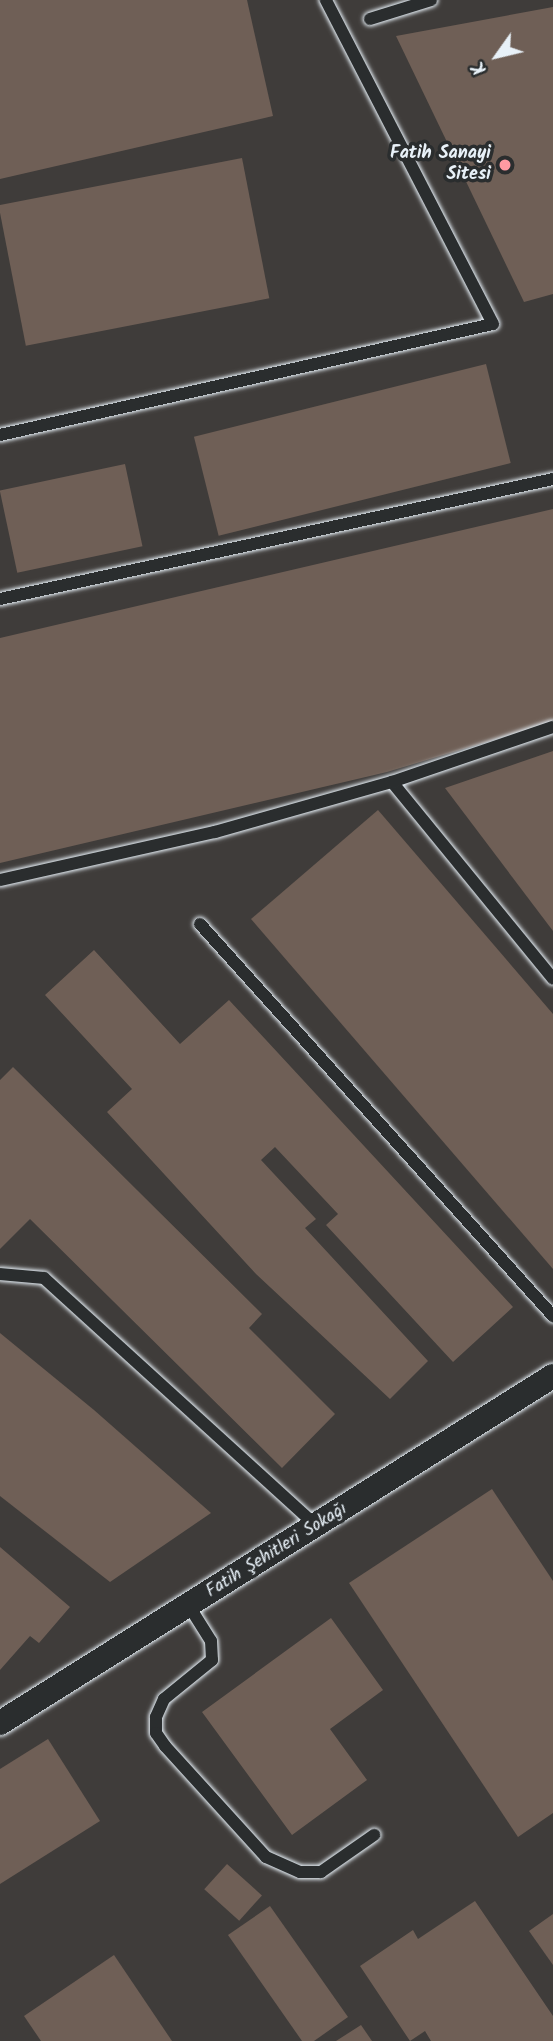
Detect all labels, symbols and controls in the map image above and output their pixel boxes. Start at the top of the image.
north arrow [462,21,532,91]
text: K [464,55,495,81]
place label: Fatih Sanayi Sitesi [390,144,491,186]
marker: Fatih Sanayi Sitesi [497,157,513,173]
street label: Fatih Şehitleri Sokağı [202,1499,352,1603]

